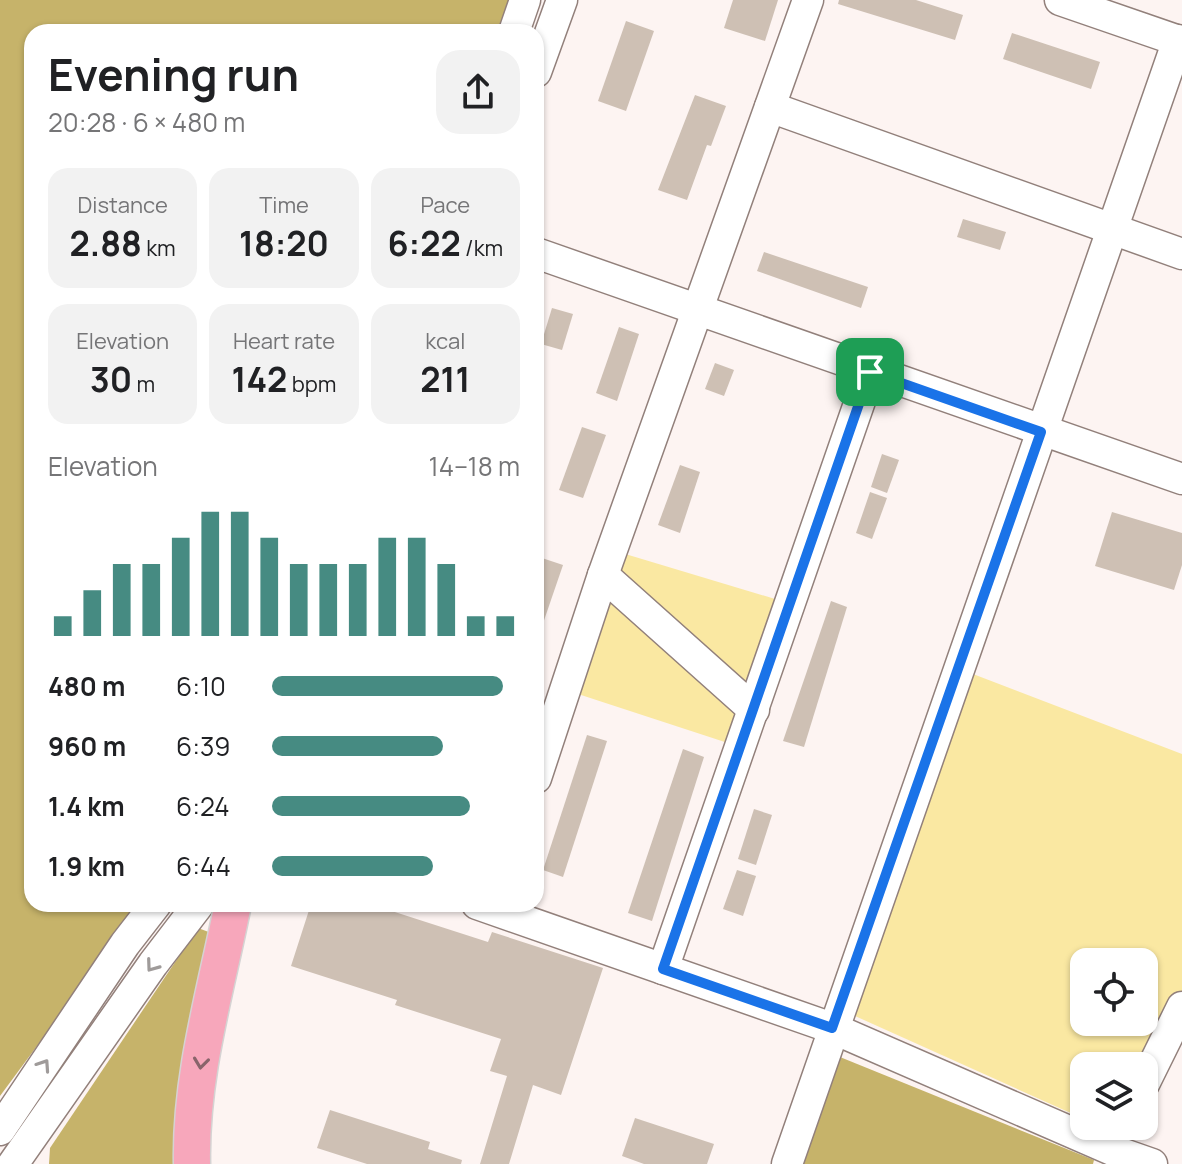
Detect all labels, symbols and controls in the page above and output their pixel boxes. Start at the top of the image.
text: Evening run [48,44,299,104]
button: share [436,50,520,134]
text: 20:28 · 6 × 480 m [48,104,245,140]
text: Distance [78,190,168,220]
text: Time [259,190,309,220]
text: Pace [420,190,470,220]
text: 2.88 [70,220,142,266]
text: 18:20 [239,220,329,266]
text: 6:22 [387,220,461,266]
text: km [142,233,176,263]
text: /km [461,233,503,263]
text: Elevation [76,326,169,356]
text: Heart rate [233,326,335,356]
text: kcal [425,326,465,356]
pin [836,338,904,406]
icon: arrive [848,350,892,394]
text: 30 [90,356,132,402]
text: 142 [232,356,287,402]
text: 211 [420,356,470,402]
text: m [132,369,155,399]
text: bpm [287,369,336,399]
text: Elevation [48,448,158,484]
text: 14–18 m [429,448,520,484]
text: 480 m [48,668,125,704]
text: 6:10 [176,668,226,704]
text: 960 m [48,728,126,764]
text: 6:39 [176,728,230,764]
text: 1.4 km [48,788,125,824]
text: 6:24 [176,788,230,824]
text: 1.9 km [48,848,125,884]
text: 6:44 [176,848,231,884]
map controls [1070,948,1158,1140]
button: locate [1070,948,1158,1036]
one-way arrow [147,957,162,972]
button: layers [1070,1052,1158,1140]
one-way arrow [193,1057,210,1070]
one-way arrow [34,1060,49,1074]

